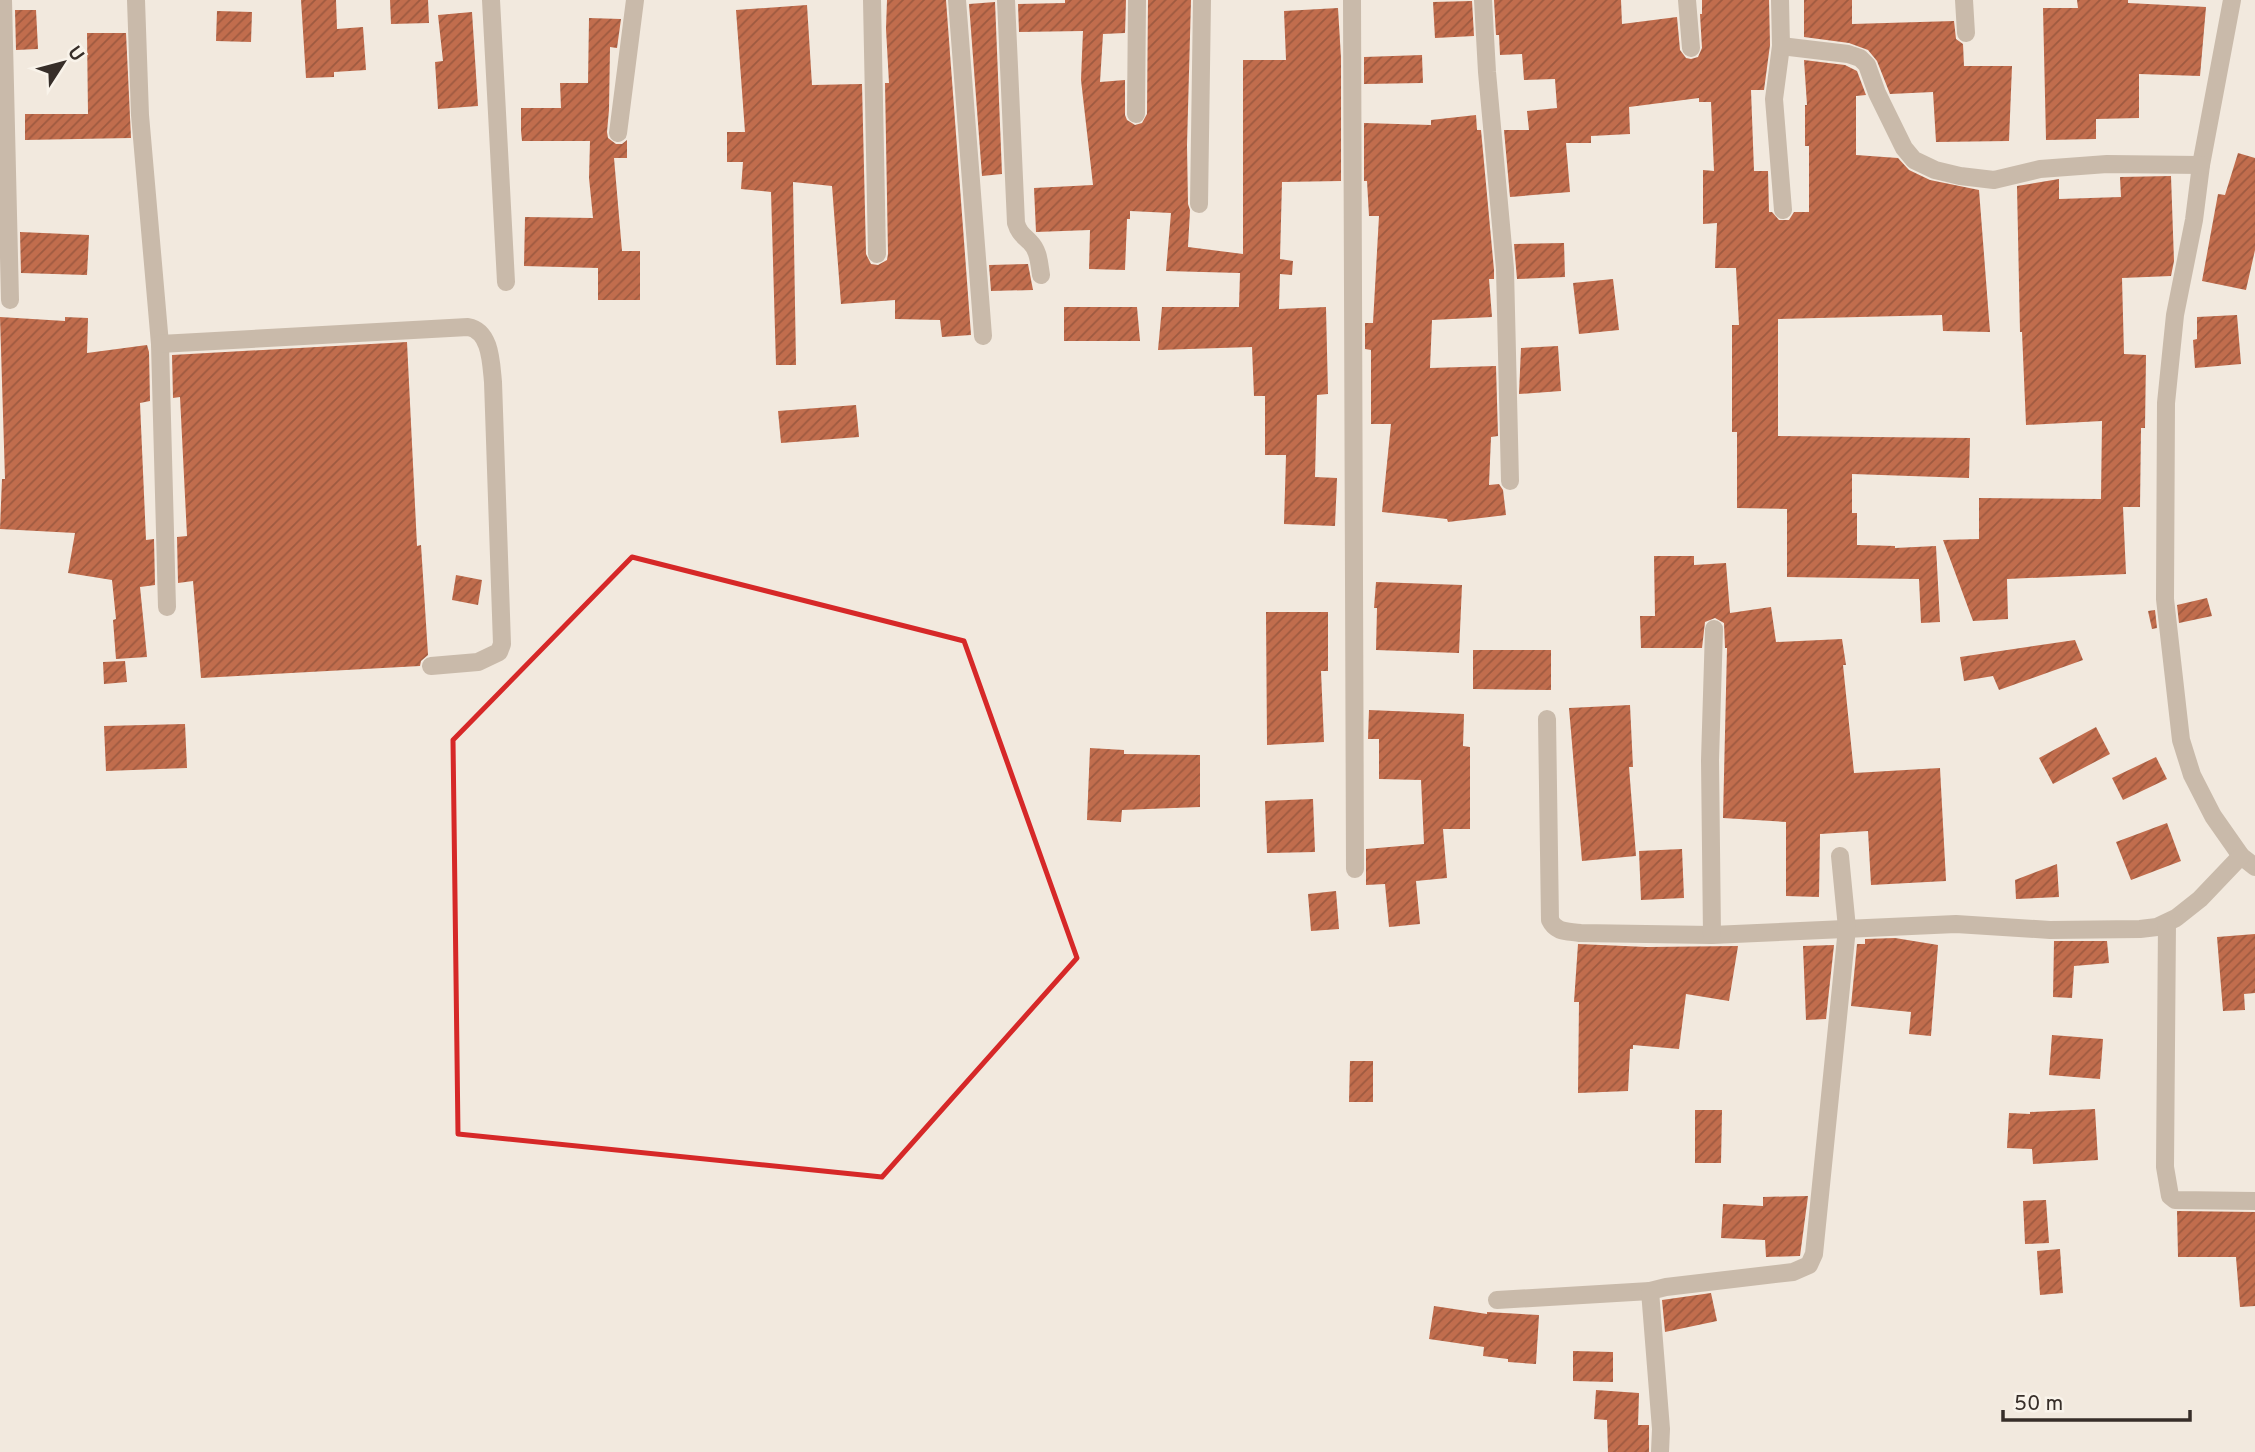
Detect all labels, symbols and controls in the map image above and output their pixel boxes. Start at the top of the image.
north arrow [28,28,98,98]
text: U [61,42,89,67]
scale bar [2003,1378,2190,1422]
text: 50 m [2014,1391,2063,1418]

